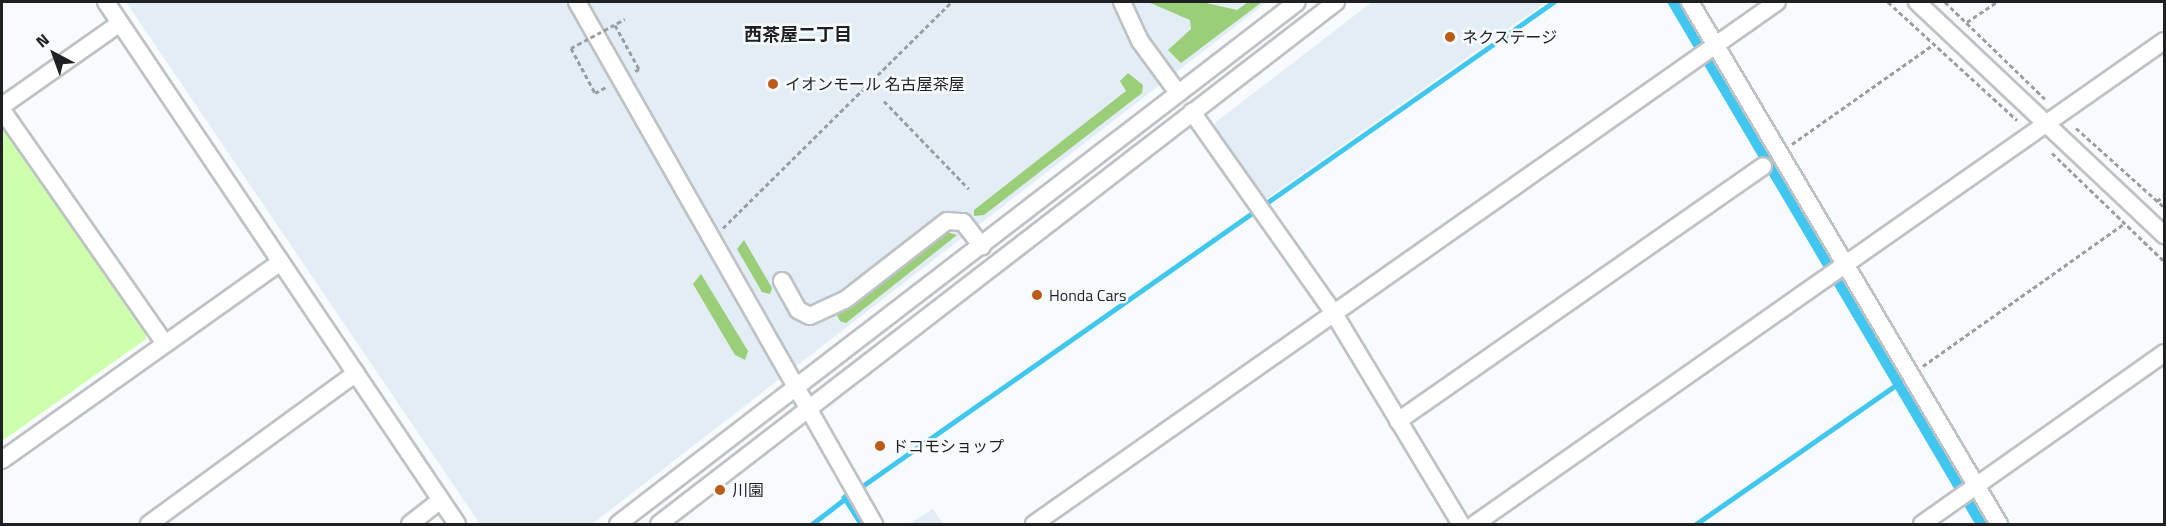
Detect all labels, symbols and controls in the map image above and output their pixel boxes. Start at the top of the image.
north arrow [24,24,84,84]
district label: 西茶屋二丁目 [744,24,852,46]
place label: ネクステージ [1462,27,1558,47]
text: N [30,28,54,53]
marker: ネクステージ [1443,30,1457,44]
place label: イオンモール 名古屋茶屋 [785,74,965,94]
marker: イオンモール 名古屋茶屋 [766,77,780,91]
place label: Honda Cars [1049,285,1126,305]
marker: Honda Cars [1030,288,1044,302]
place label: ドコモショップ [892,436,1004,456]
marker: ドコモショップ [873,439,887,453]
place label: 川園 [732,480,764,500]
marker: 川園 [713,483,727,497]

